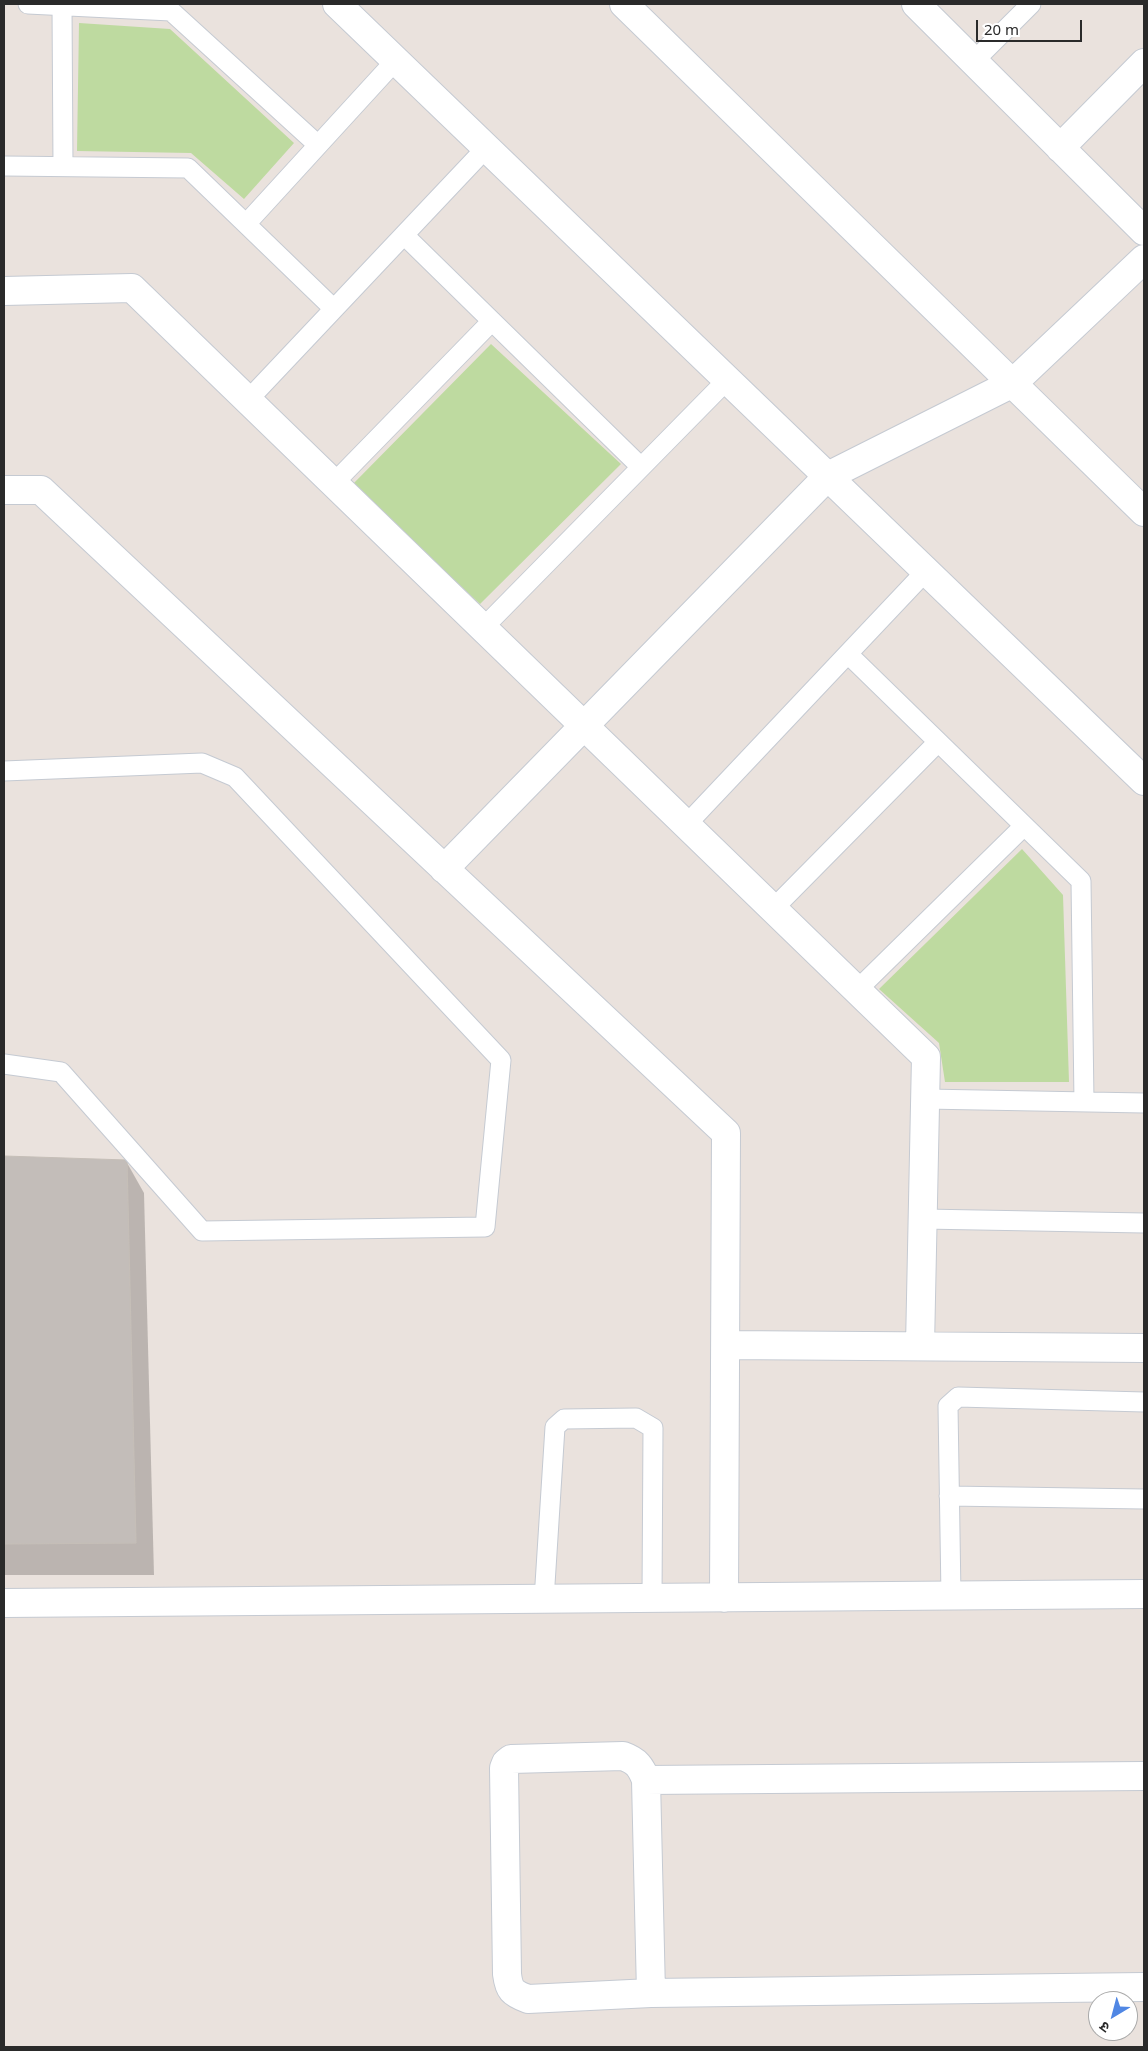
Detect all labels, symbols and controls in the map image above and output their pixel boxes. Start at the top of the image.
scale bar [978,10,1084,42]
text: 20 m [984,19,1019,39]
north arrow [1088,1991,1138,2041]
text: उ [1095,2018,1113,2038]

